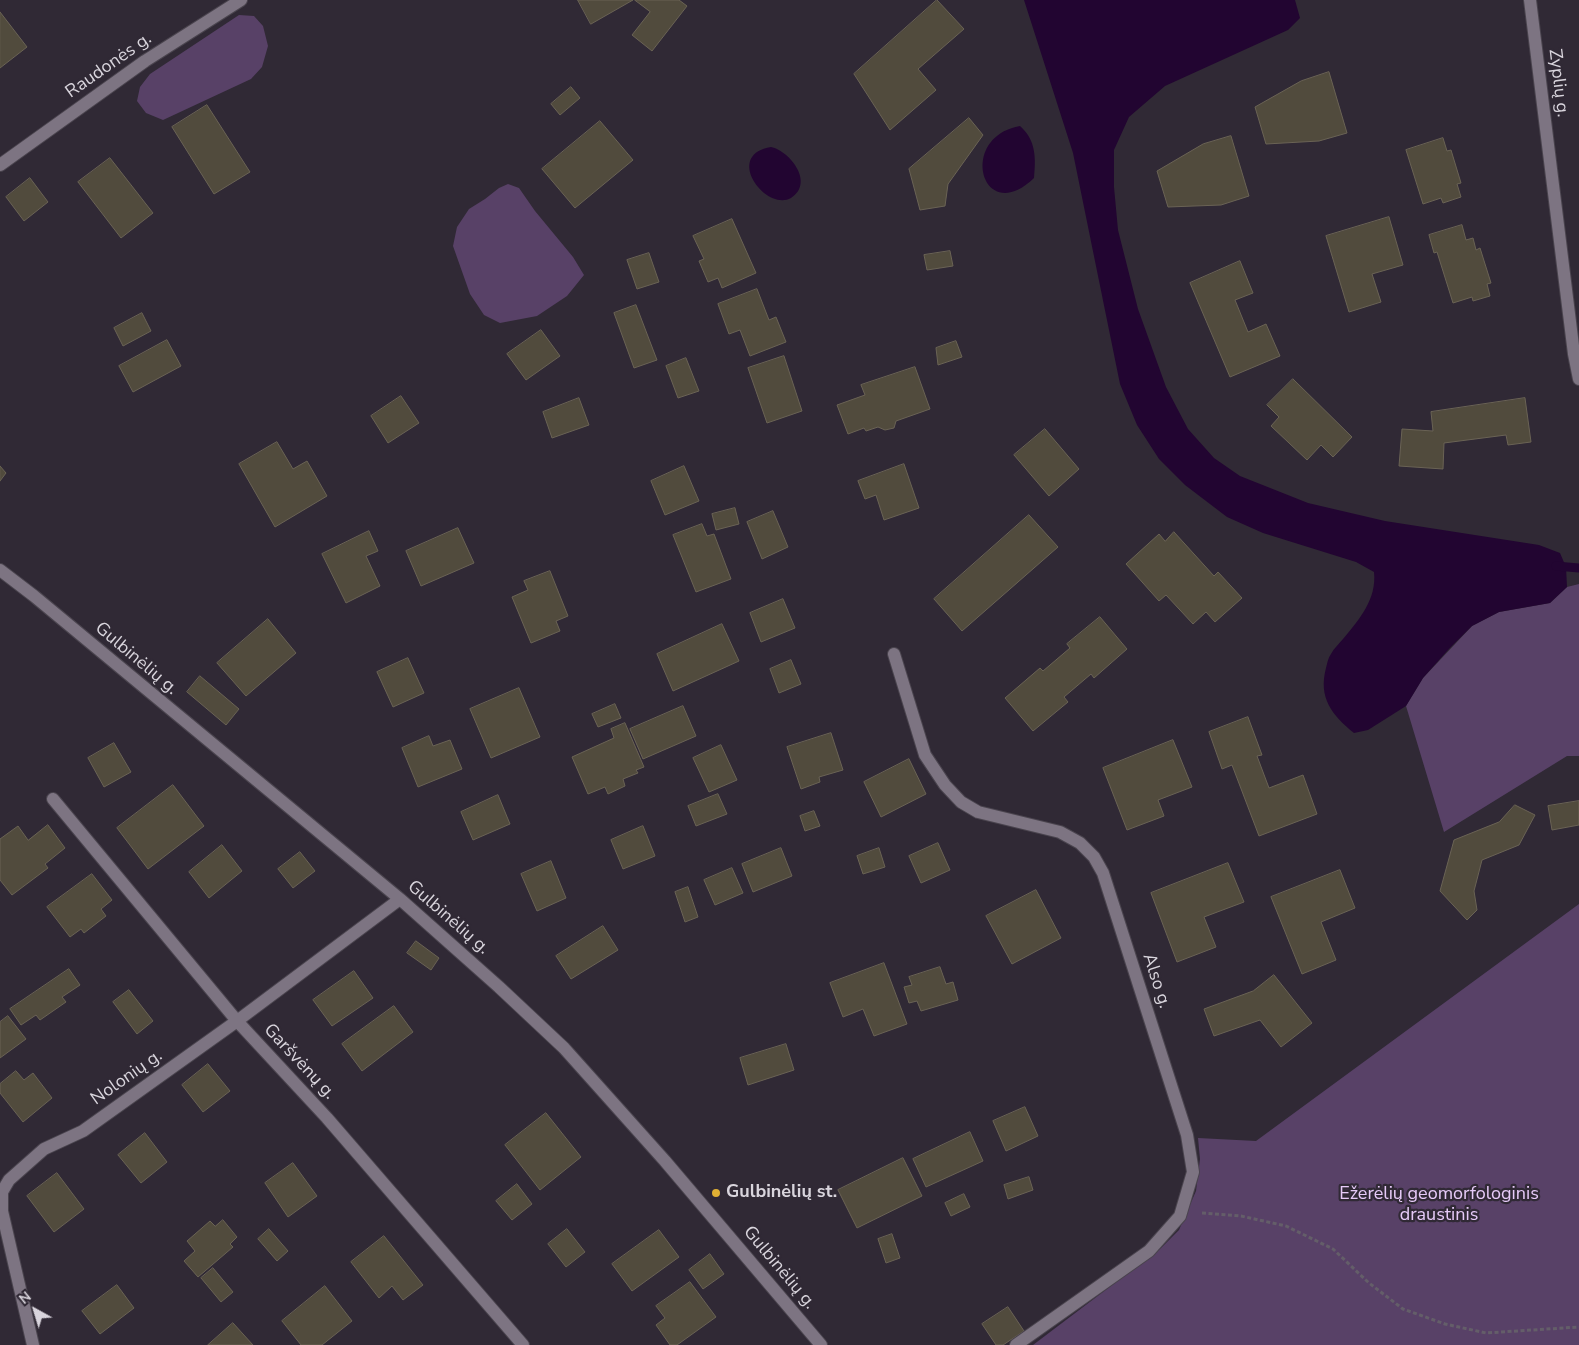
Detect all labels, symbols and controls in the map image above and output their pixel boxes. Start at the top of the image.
street label: Raudonės g. [62,29,156,103]
street label: Zyplių g. [1543,48,1573,118]
street label: Gulbinėlių g. [90,618,182,700]
street label: Gulbinėlių g. [402,876,494,960]
street label: Also g. [1137,951,1175,1011]
street label: Garšvėnų g. [258,1020,340,1104]
street label: Nolonių g. [87,1046,167,1110]
place label: Gulbinėlių st. [726,1182,837,1204]
park label: Ežerėlių geomorfologinis draustinis [1339,1184,1539,1226]
marker: Gulbinėlių st. [710,1187,722,1199]
street label: Gulbinėlių g. [738,1222,820,1314]
north arrow [10,1285,60,1335]
text: N [15,1287,35,1309]

